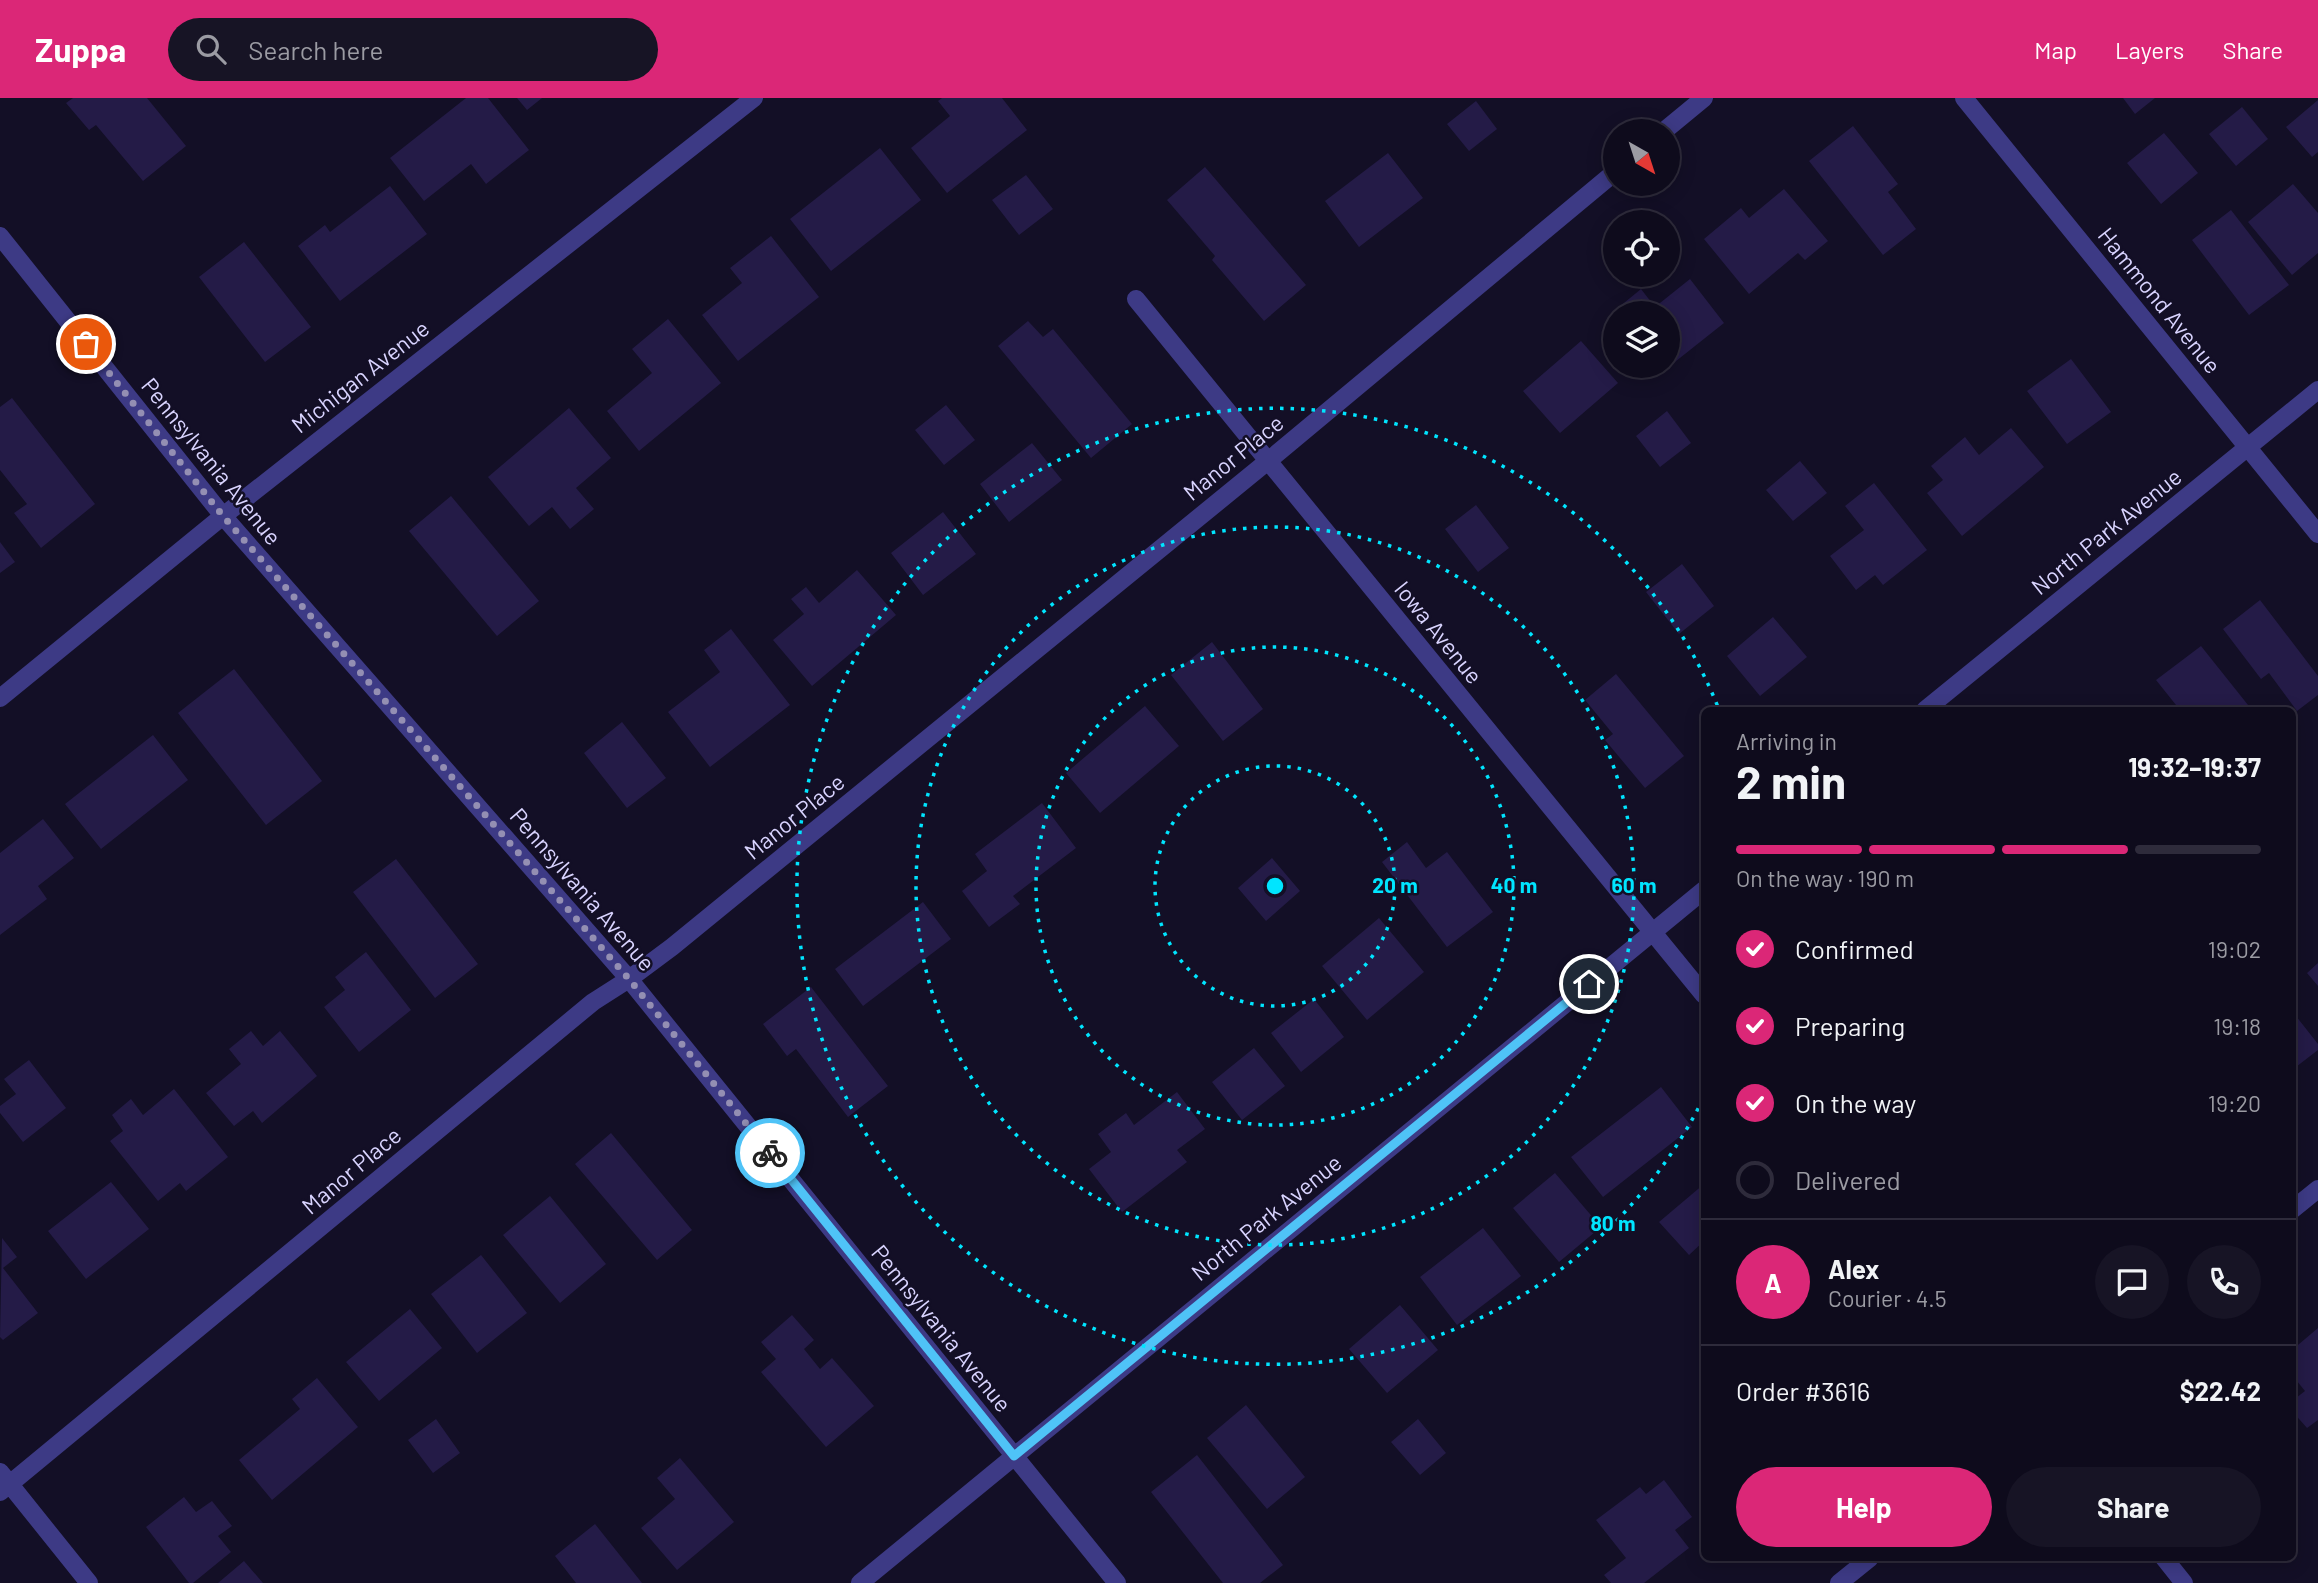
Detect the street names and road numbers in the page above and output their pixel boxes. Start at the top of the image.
street label: Hammond Avenue [2093,221,2227,379]
street label: Michigan Avenue [286,314,434,438]
street label: Pennsylvania Avenue [136,372,288,550]
street label: Manor Place [1177,408,1289,506]
street label: North Park Avenue [2025,462,2187,600]
street label: Iowa Avenue [1389,575,1489,689]
street label: Manor Place [738,767,850,865]
street label: Pennsylvania Avenue [505,802,661,976]
street label: Manor Place [296,1120,406,1220]
street label: North Park Avenue [1185,1148,1347,1286]
street label: Pennsylvania Avenue [866,1239,1018,1417]

